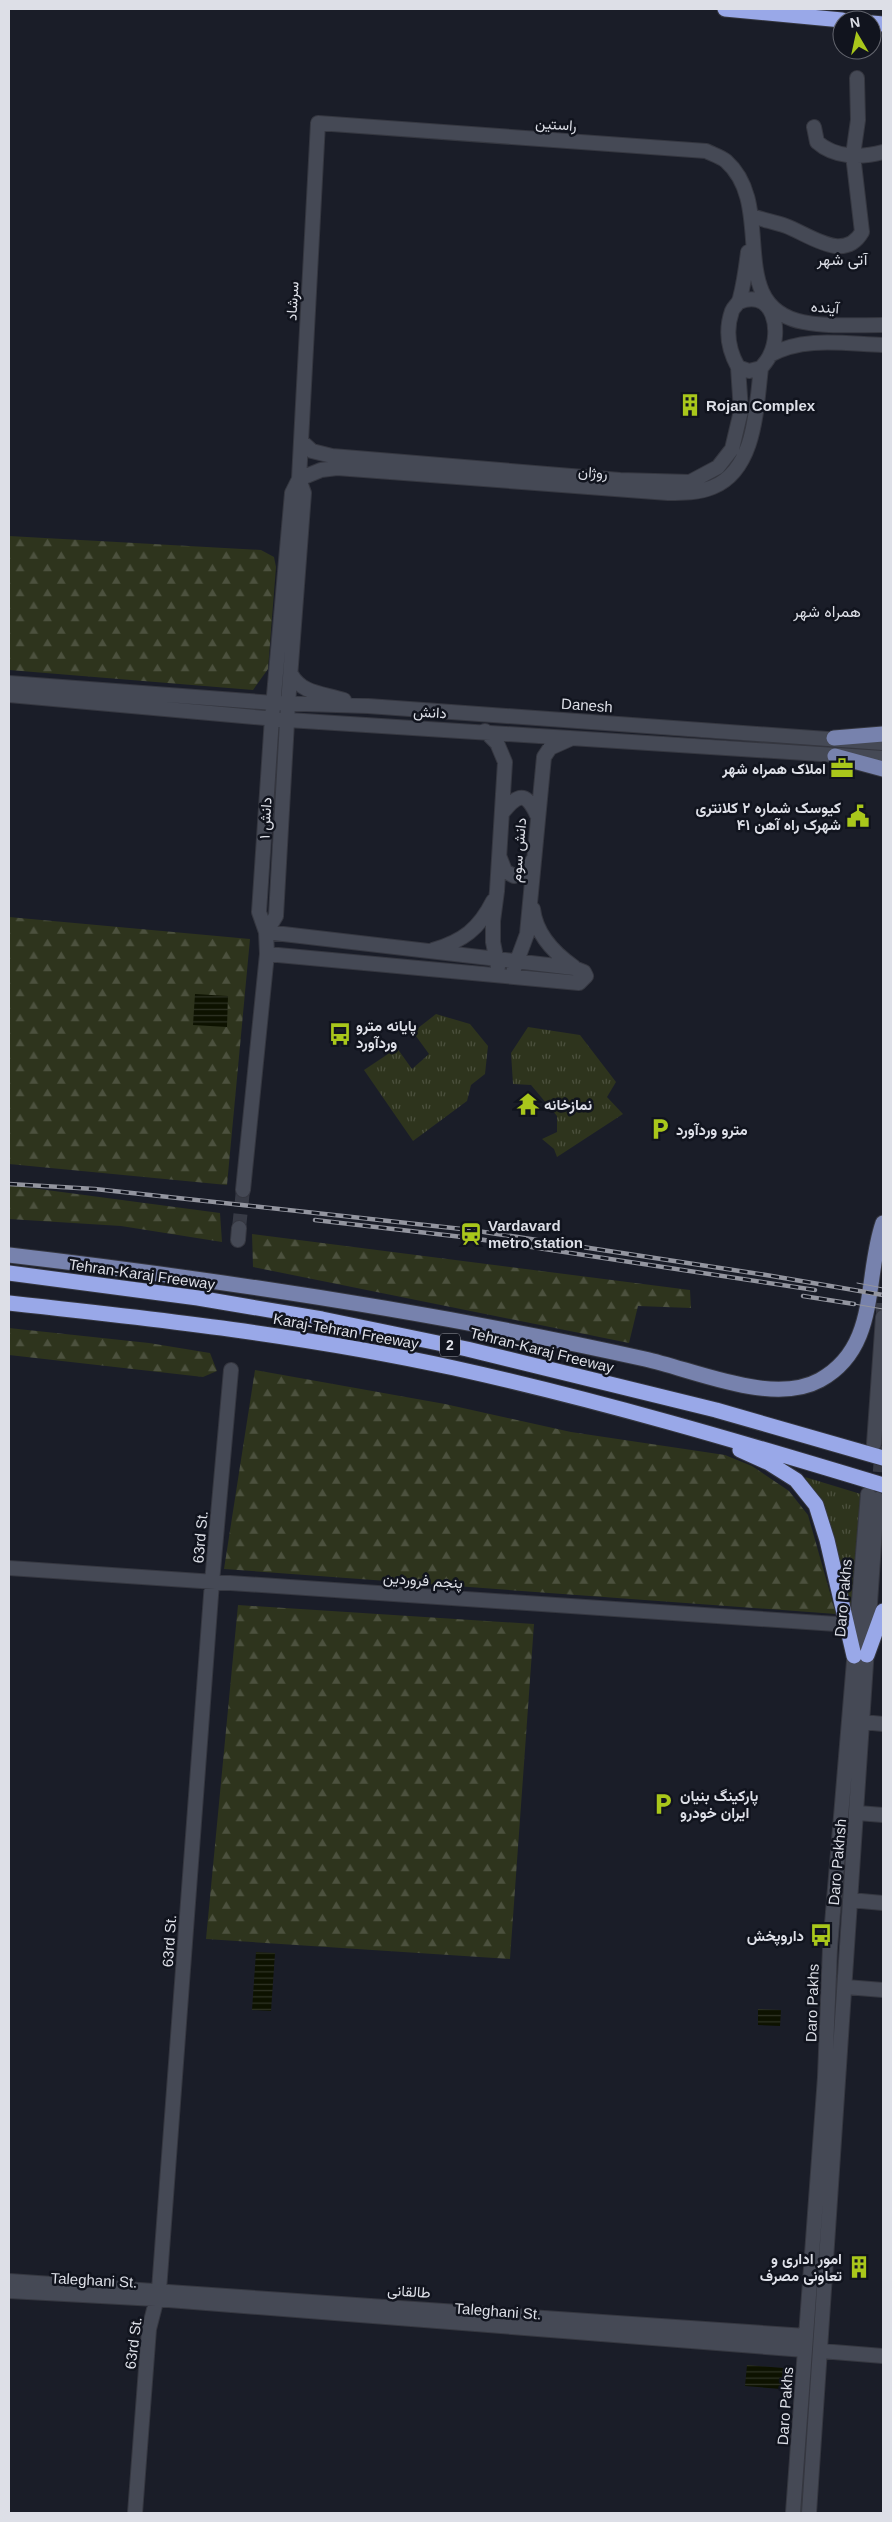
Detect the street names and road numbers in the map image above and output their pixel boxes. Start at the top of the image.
street label: راستین [535,114,577,136]
street label: سرشاد [282,281,303,321]
street label: آینده [810,298,841,318]
street label: روژان [577,462,608,483]
street label: Danesh [561,695,613,715]
street label: دانش [413,703,447,723]
street label: دانش ۱ [255,797,277,840]
street label: دانش سوم [507,817,531,883]
street label: Tehran-Karaj Freeway [68,1255,217,1293]
street label: Karaj-Tehran Freeway [272,1310,421,1352]
street label: Tehran-Karaj Freeway [468,1324,616,1376]
road number: 2 [440,1334,460,1356]
street label: 63rd St. [189,1510,211,1564]
street label: Daro Pakhs [831,1558,855,1638]
street label: پنجم فروردین [382,1569,463,1593]
street label: Daro Pakhsh [825,1818,849,1906]
street label: 63rd St. [159,1914,179,1968]
street label: Daro Pakhs [802,1964,822,2042]
street label: Taleghani St. [50,2269,138,2291]
street label: طالقانی [387,2281,431,2303]
street label: Taleghani St. [454,2299,542,2323]
street label: 63rd St. [121,2316,145,2370]
street label: Daro Pakhs [774,2366,796,2446]

